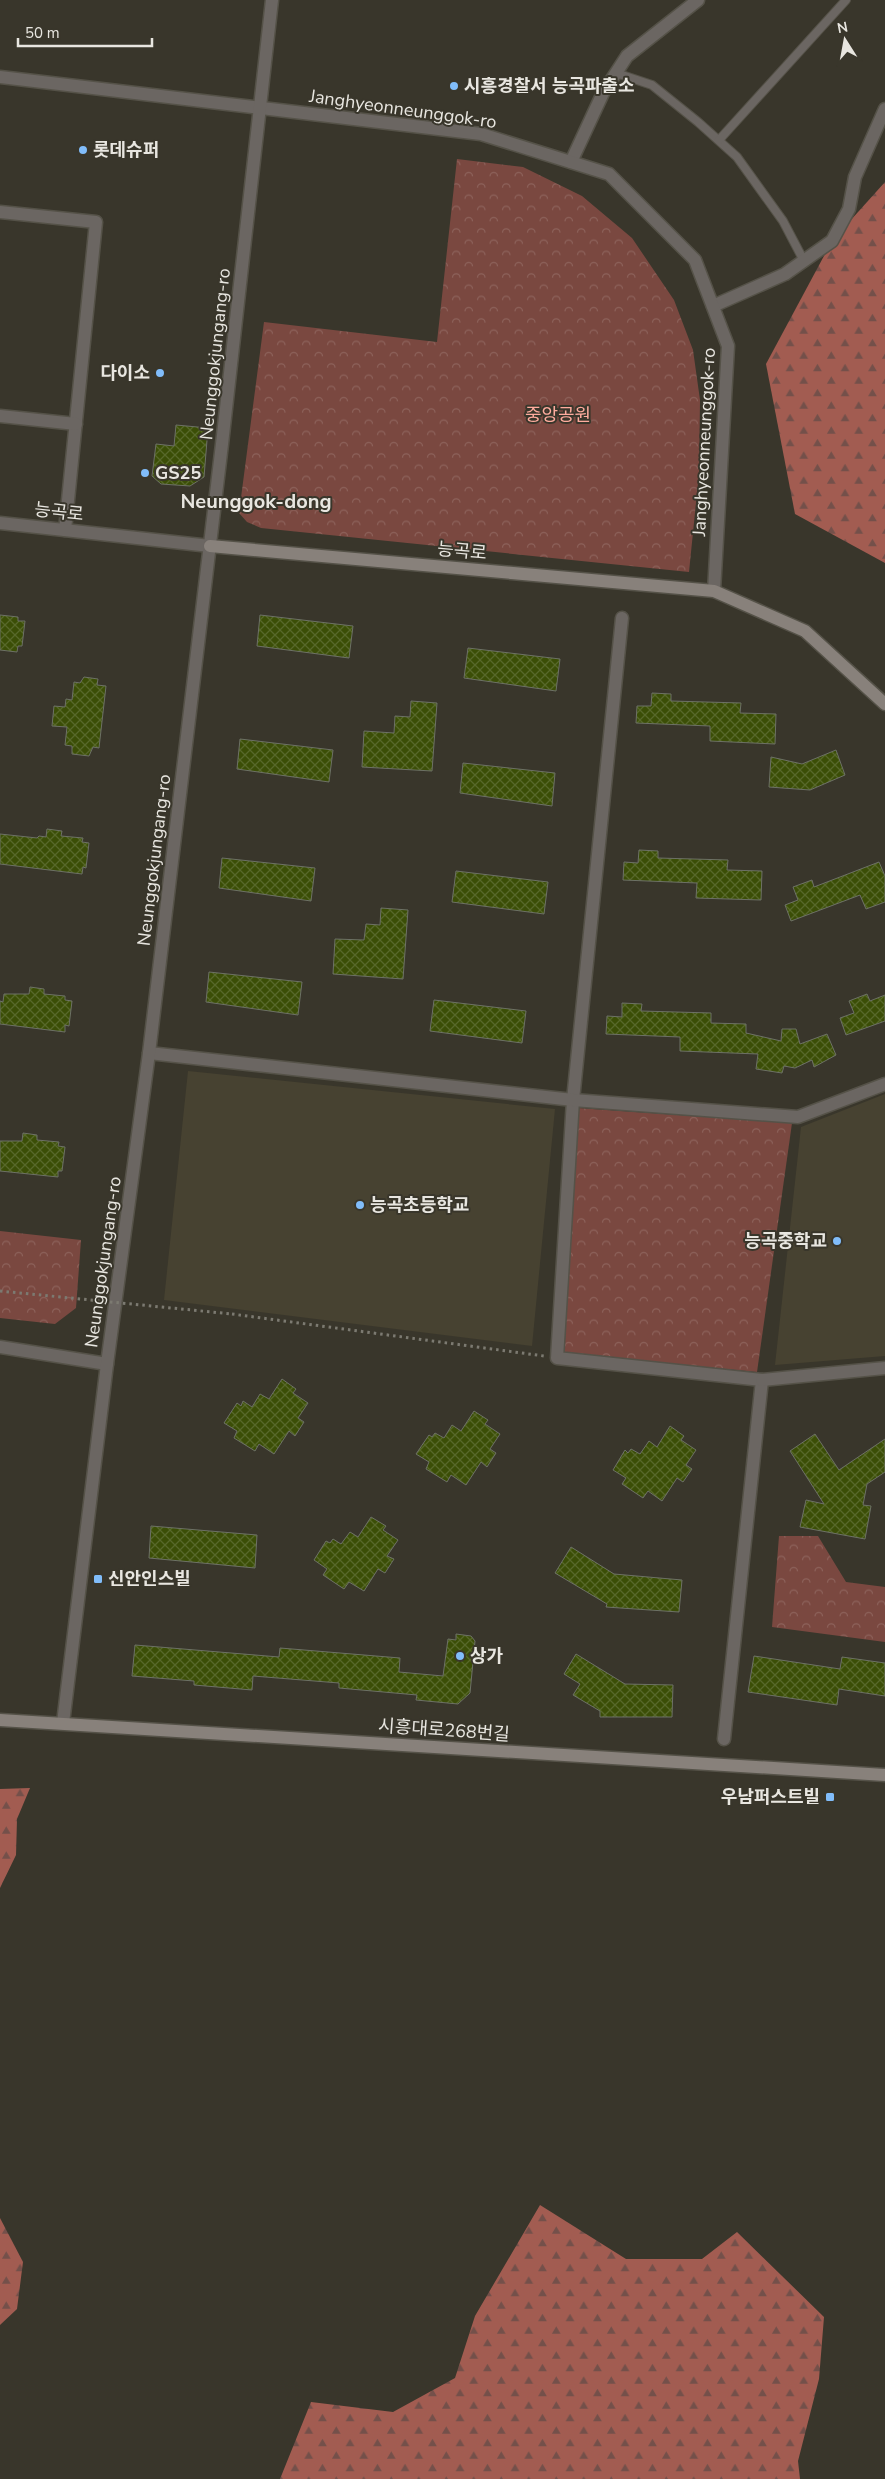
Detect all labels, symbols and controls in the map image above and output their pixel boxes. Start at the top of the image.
scale bar [18,15,151,47]
north arrow [820,15,870,65]
text: N [836,17,850,38]
text: 50 m [25,23,60,43]
place label: 시흥경찰서 능곡파출소 [464,74,634,98]
marker: 시흥경찰서 능곡파출소 [448,80,460,92]
street label: Janghyeonneunggok-ro [307,84,498,134]
place label: 롯데슈퍼 [93,138,159,162]
marker: 롯데슈퍼 [77,144,89,156]
street label: Neunggokjungang-ro [194,267,236,441]
street label: Janghyeonneunggok-ro [687,347,721,538]
place label: 다이소 [100,361,150,385]
marker: 다이소 [154,367,166,379]
park label: 중앙공원 [525,403,591,427]
place label: GS25 [155,461,201,485]
marker: GS25 [139,467,151,479]
district label: Neunggok-dong [180,488,332,515]
street label: 능곡로 [33,497,85,527]
street label: 능곡로 [436,537,488,565]
street label: Neunggokjungang-ro [132,773,176,947]
street label: Neunggokjungang-ro [79,1175,127,1349]
place label: 능곡초등학교 [370,1193,469,1217]
marker: 능곡초등학교 [354,1199,366,1211]
place label: 능곡중학교 [744,1229,827,1253]
marker: 능곡중학교 [831,1235,843,1247]
place label: 신안인스빌 [108,1567,191,1591]
marker: 신안인스빌 [92,1573,104,1585]
place label: 상가 [470,1644,504,1668]
marker: 상가 [454,1650,466,1662]
street label: 시흥대로268번길 [377,1713,511,1747]
place label: 우남퍼스트빌 [721,1785,820,1809]
marker: 우남퍼스트빌 [824,1791,836,1803]

